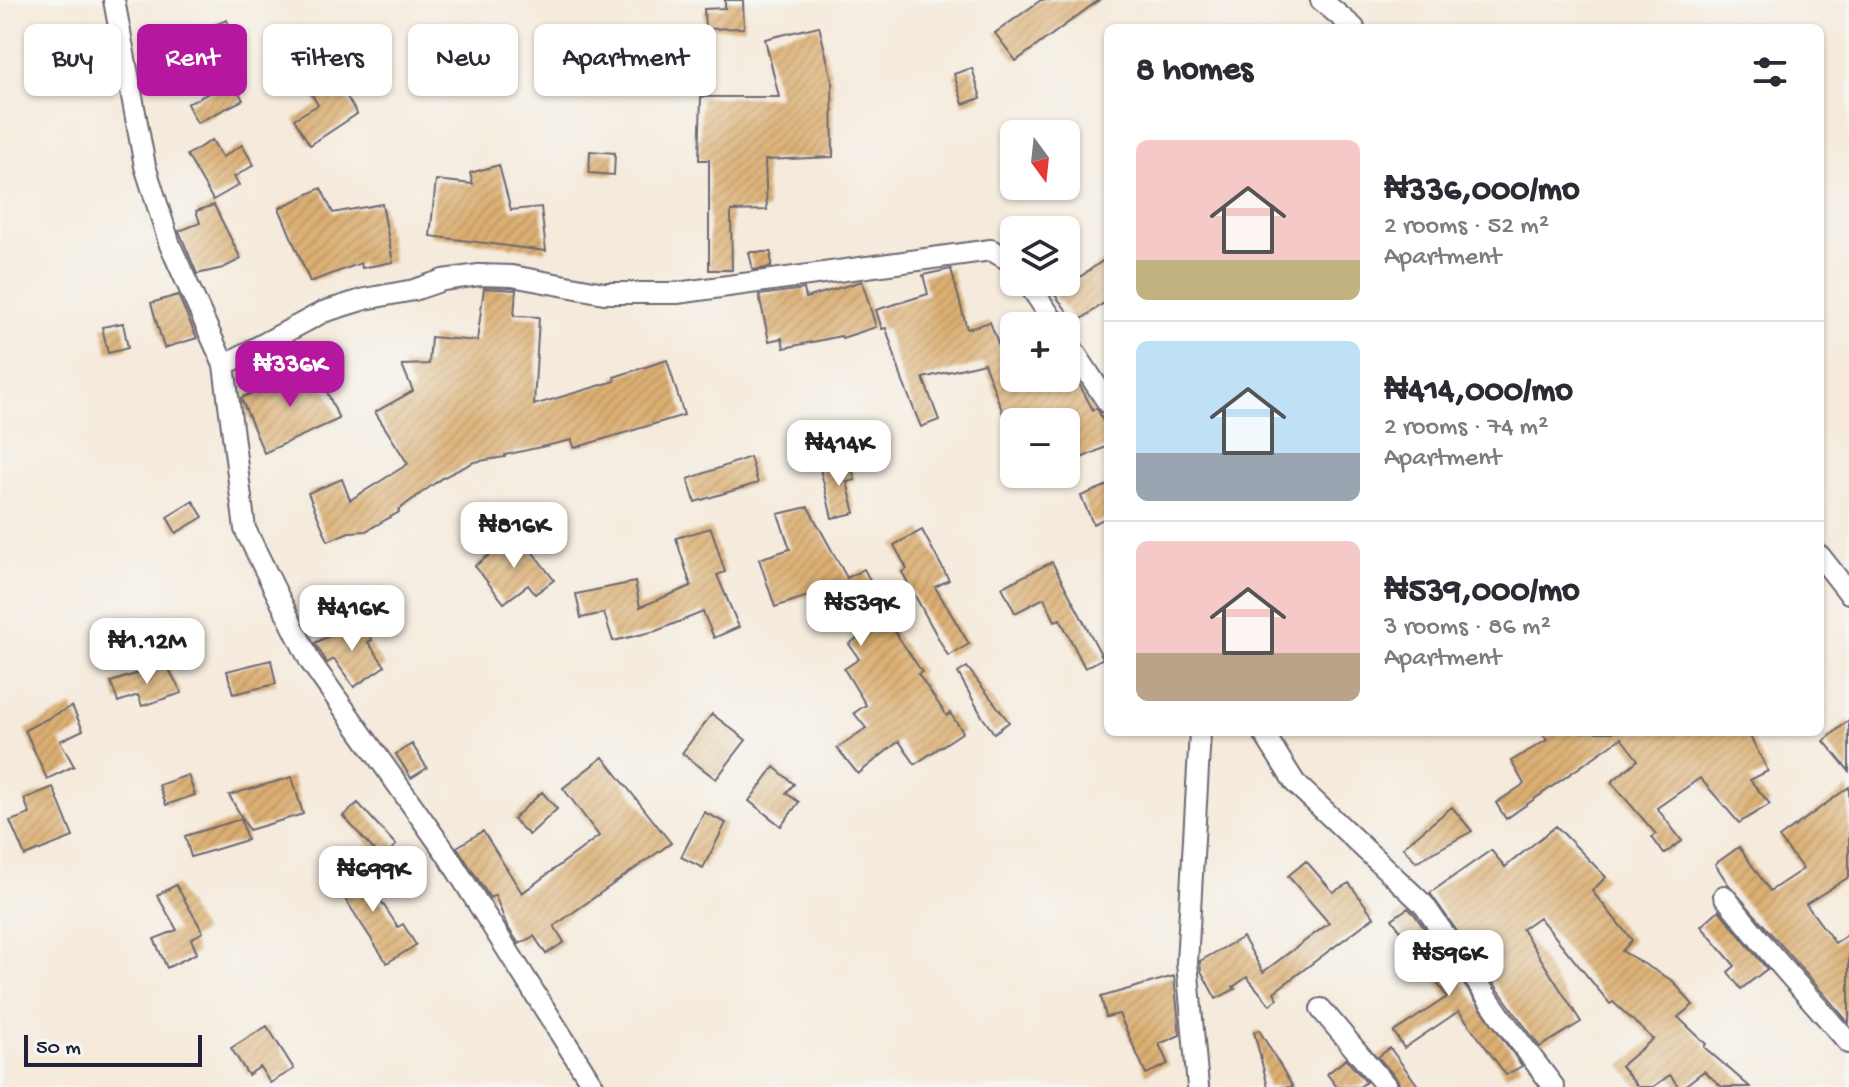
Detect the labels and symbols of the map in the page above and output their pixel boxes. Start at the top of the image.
north arrow [1000,120,1080,200]
pin: ₦336K [234,341,346,409]
pin: ₦414K [783,420,895,488]
pin: ₦816K [458,502,570,570]
pin: ₦539K [805,580,917,648]
pin: ₦416K [296,585,408,653]
pin: ₦1.12M [82,618,212,686]
pin: ₦699K [317,846,429,914]
pin: ₦596K [1393,930,1505,998]
scale bar [24,1031,202,1067]

